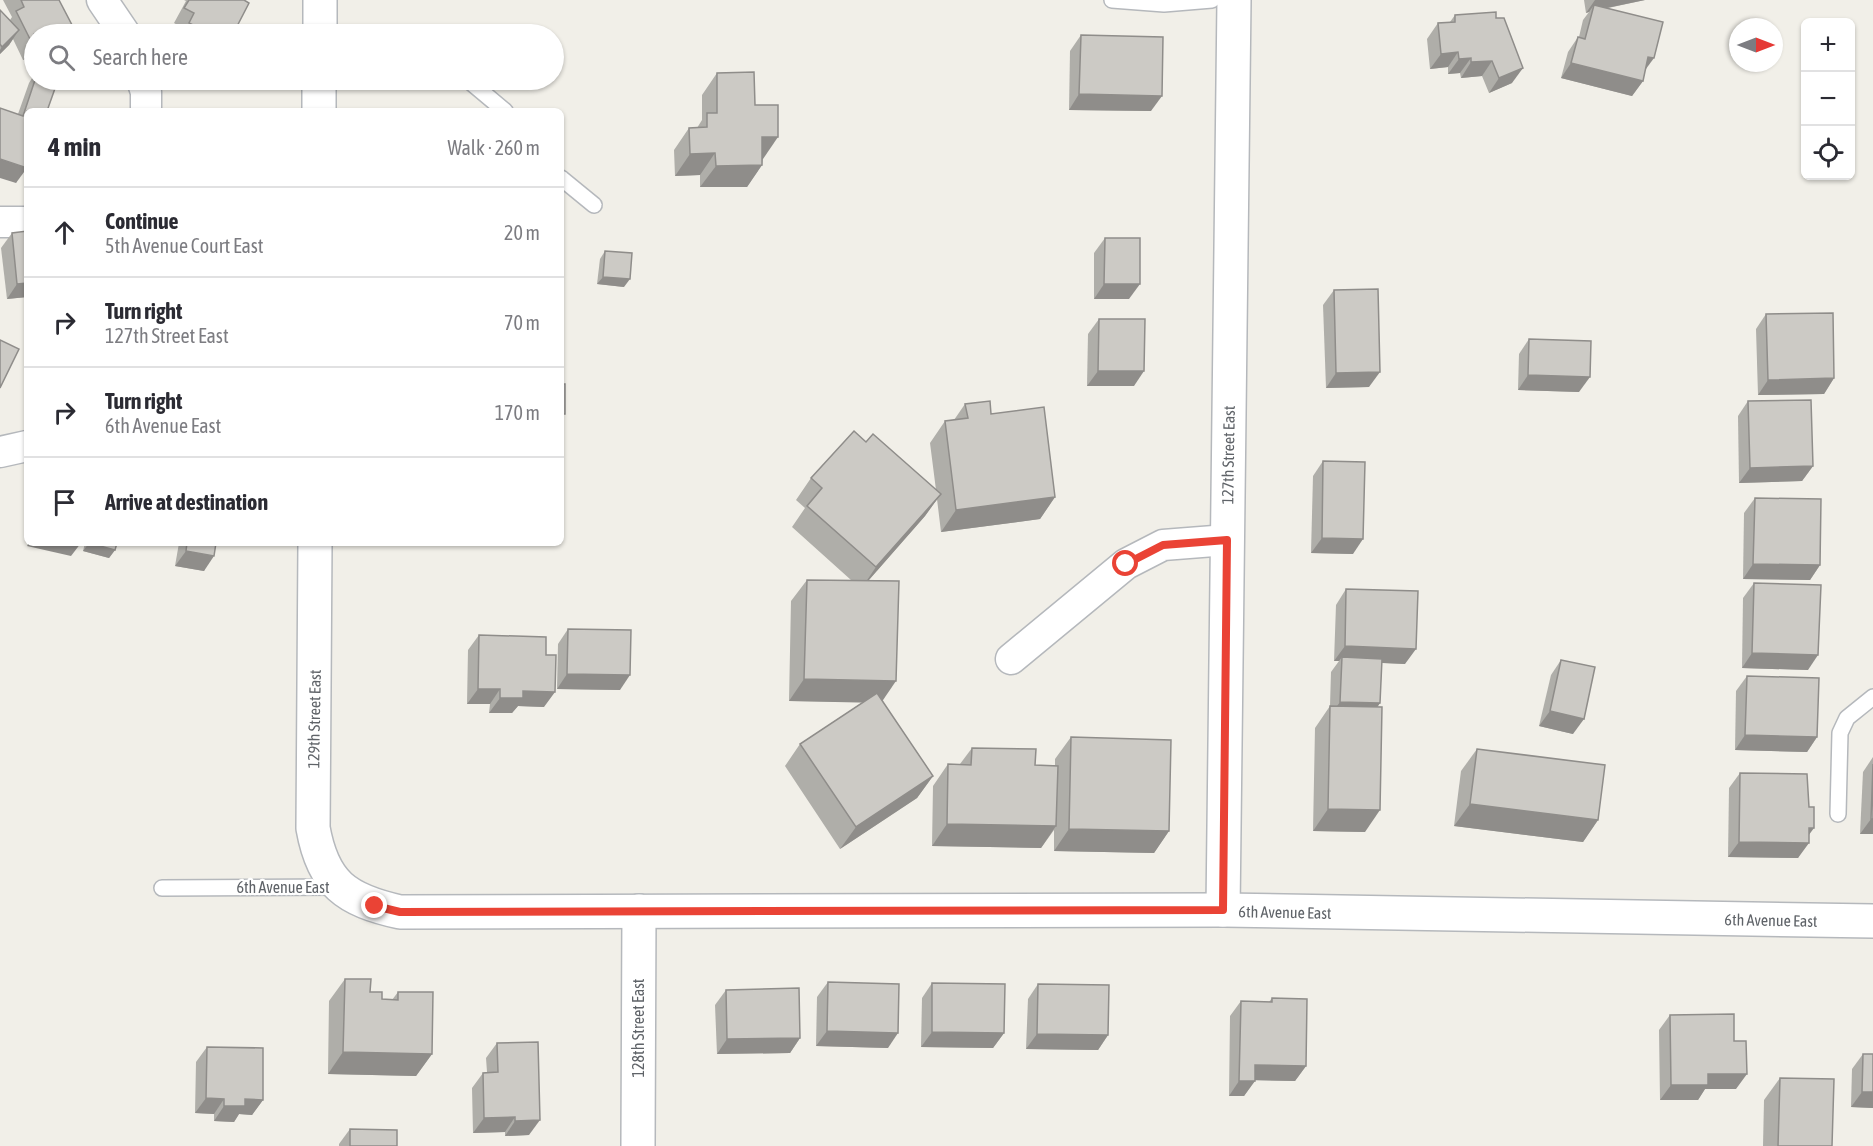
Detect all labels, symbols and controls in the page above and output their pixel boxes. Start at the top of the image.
north arrow [1729,18,1783,72]
map controls [1801,18,1855,180]
button: + [1801,18,1855,72]
search box [24,24,564,90]
icon: search [45,41,78,74]
text: Search here [93,44,188,70]
button: − [1801,72,1855,126]
button: locate [1801,126,1855,180]
text: 4 min [48,132,101,162]
text: Walk · 260 m [448,136,540,159]
text: Continue [105,208,179,234]
icon: ahead [48,216,81,249]
text: 20 m [504,221,540,244]
text: 5th Avenue Court East [105,234,264,257]
text: Turn right [105,298,182,324]
icon: right [48,306,81,339]
text: 70 m [504,311,540,334]
text: 127th Street East [105,324,229,347]
text: Turn right [105,388,182,414]
icon: right [48,396,81,429]
text: 170 m [495,401,540,424]
street label: 127th Street East [1218,405,1238,505]
text: 6th Avenue East [105,414,221,437]
icon: arrive [48,486,81,519]
text: Arrive at destination [105,489,268,515]
route start [1112,550,1138,576]
street label: 129th Street East [304,669,324,769]
street label: 6th Avenue East [236,878,330,896]
route end [361,892,387,918]
street label: 6th Avenue East [1238,902,1332,922]
street label: 6th Avenue East [1724,910,1818,930]
street label: 128th Street East [629,978,647,1077]

